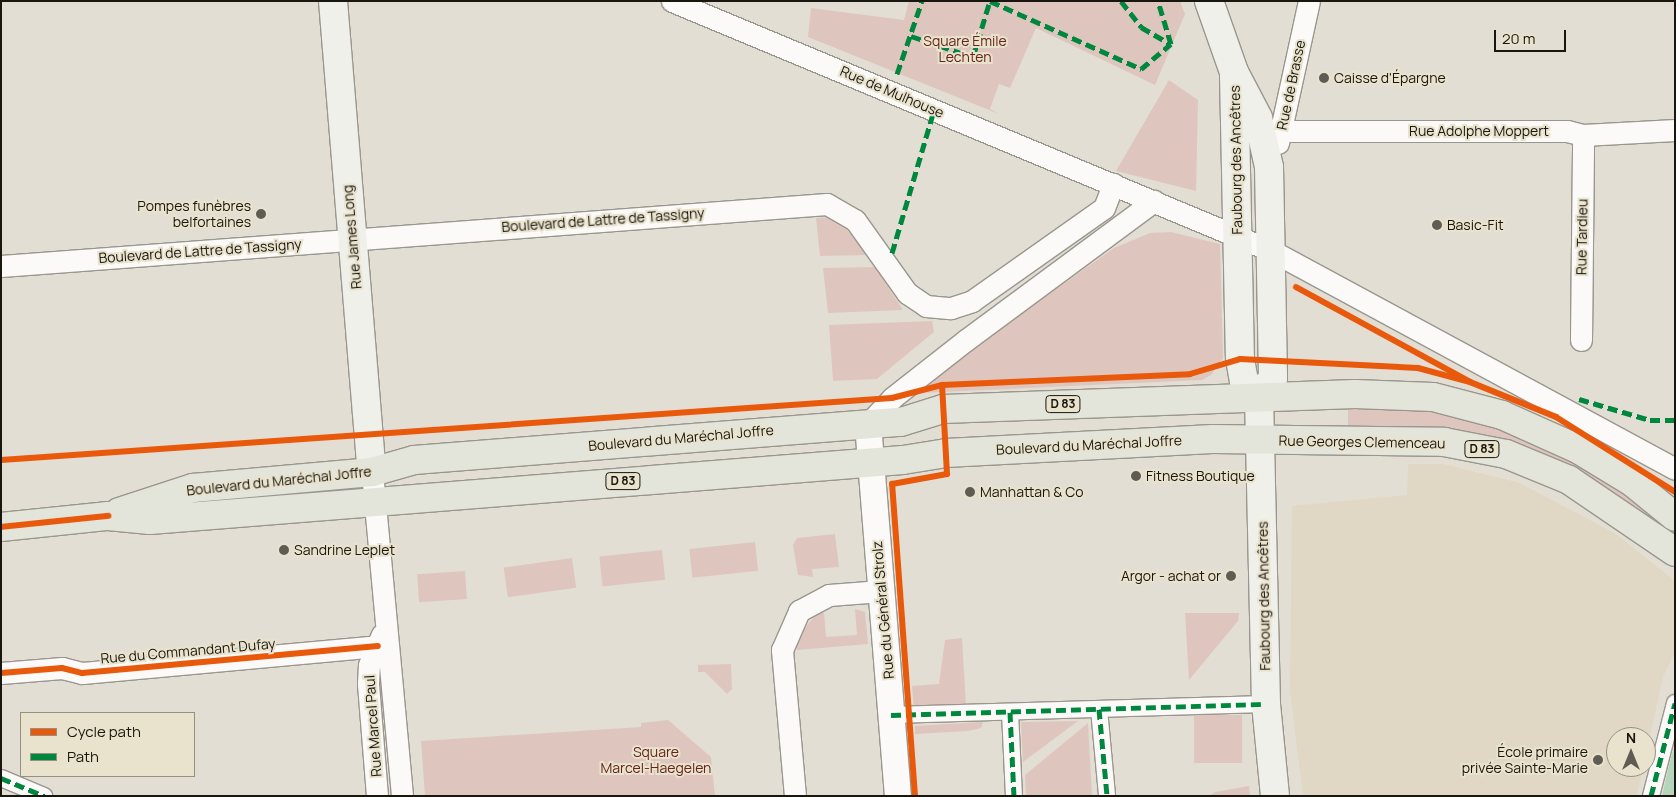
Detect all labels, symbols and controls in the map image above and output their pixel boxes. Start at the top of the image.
scale bar [1496,20,1568,52]
text: 20 m [1502,28,1535,49]
park label: Square Émile Lechten [923,33,1007,65]
street label: Rue de Brasse [1273,39,1309,131]
street label: Rue de Mulhouse [838,63,946,121]
place label: Caisse d'Épargne [1334,70,1446,86]
marker: Caisse d'Épargne [1318,72,1330,84]
street label: Faubourg des Ancêtres [1226,85,1246,235]
street label: Rue Adolphe Moppert [1409,123,1549,139]
street label: Rue James Long [339,184,365,290]
place label: Pompes funèbres belfortaines [137,198,251,230]
street label: Rue Tardieu [1573,199,1591,275]
street label: Boulevard de Lattre de Tassigny [501,205,705,235]
marker: Pompes funèbres belfortaines [255,208,267,220]
place label: Basic-Fit [1447,217,1504,233]
marker: Basic-Fit [1431,219,1443,231]
street label: Boulevard de Lattre de Tassigny [98,236,302,266]
road number: D 83 [1044,394,1082,414]
street label: Boulevard du Maréchal Joffre [588,422,774,454]
street label: Boulevard du Maréchal Joffre [996,432,1182,458]
street label: Rue Georges Clemenceau [1278,432,1446,452]
road number: D 83 [1463,439,1501,458]
street label: Boulevard du Maréchal Joffre [186,463,372,499]
place label: Fitness Boutique [1146,468,1255,484]
marker: Fitness Boutique [1130,470,1142,482]
road number: D 83 [604,472,642,491]
place label: Manhattan & Co [980,484,1083,500]
marker: Manhattan & Co [964,486,976,498]
street label: Faubourg des Ancêtres [1254,521,1274,671]
street label: Rue du Général Strolz [869,540,897,680]
place label: Sandrine Leplet [294,542,395,558]
marker: Sandrine Leplet [278,544,290,556]
place label: Argor - achat or [1121,568,1221,584]
marker: Argor - achat or [1225,570,1237,582]
street label: Rue du Commandant Dufay [100,635,276,667]
street label: Rue Marcel Paul [361,675,385,777]
legend [20,712,195,777]
text: Cycle path [67,721,141,742]
north arrow [1606,727,1656,777]
text: N [1626,728,1636,747]
park label: Square Marcel-Haegelen [601,744,711,776]
place label: École primaire privée Sainte-Marie [1462,744,1588,776]
text: Path [67,746,99,767]
marker: École primaire privée Sainte-Marie [1592,754,1604,766]

